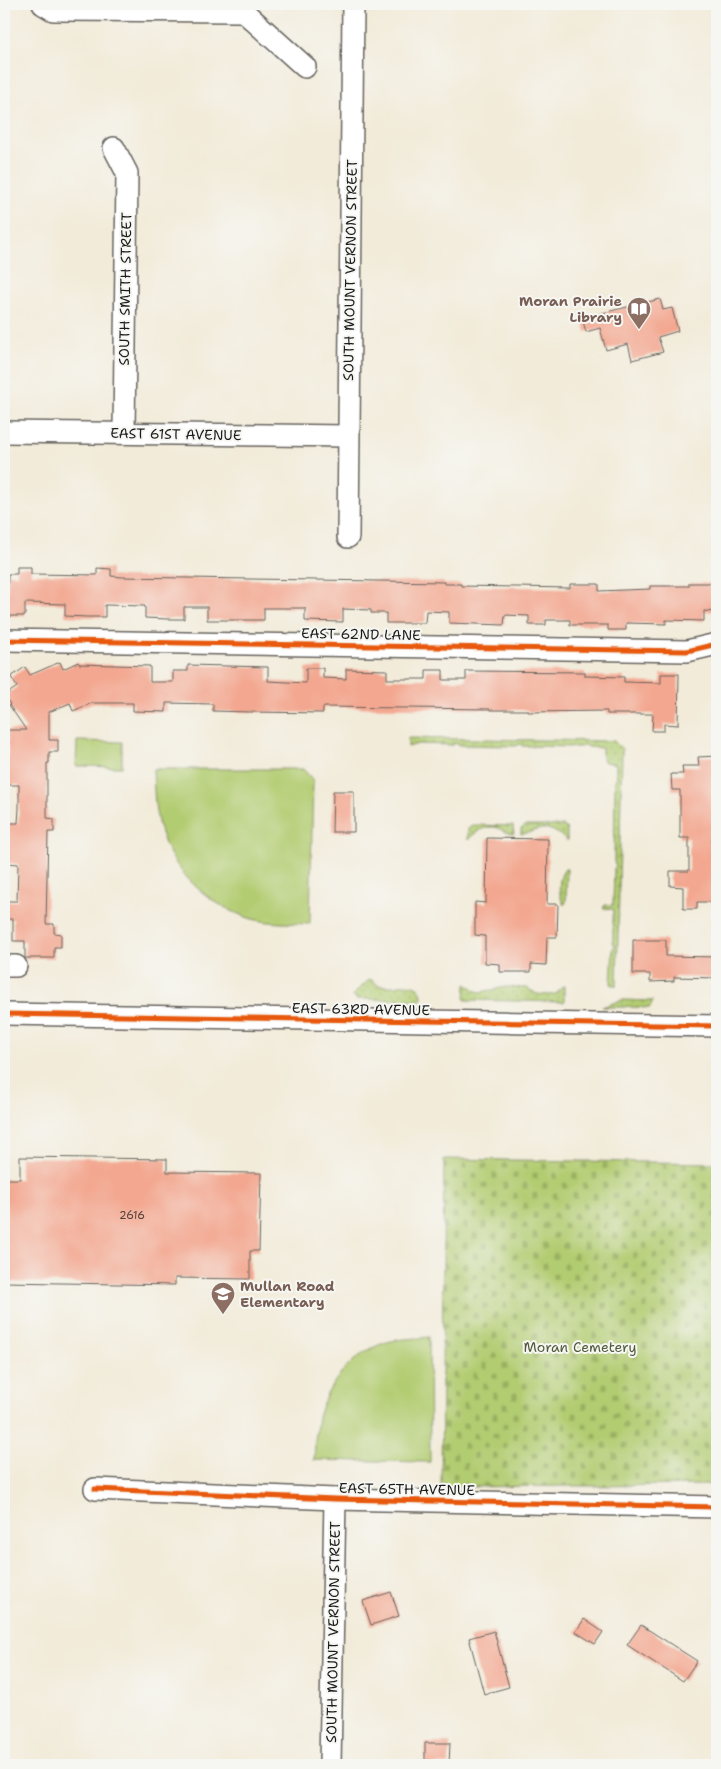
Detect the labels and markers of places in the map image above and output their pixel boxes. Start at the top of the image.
place label: Moran Prairie Library [519,292,622,326]
library icon: Moran Prairie Library [626,296,652,330]
place label: Mullan Road Elementary [240,1277,335,1311]
school or university icon: Mullan Road Elementary [210,1281,236,1315]

